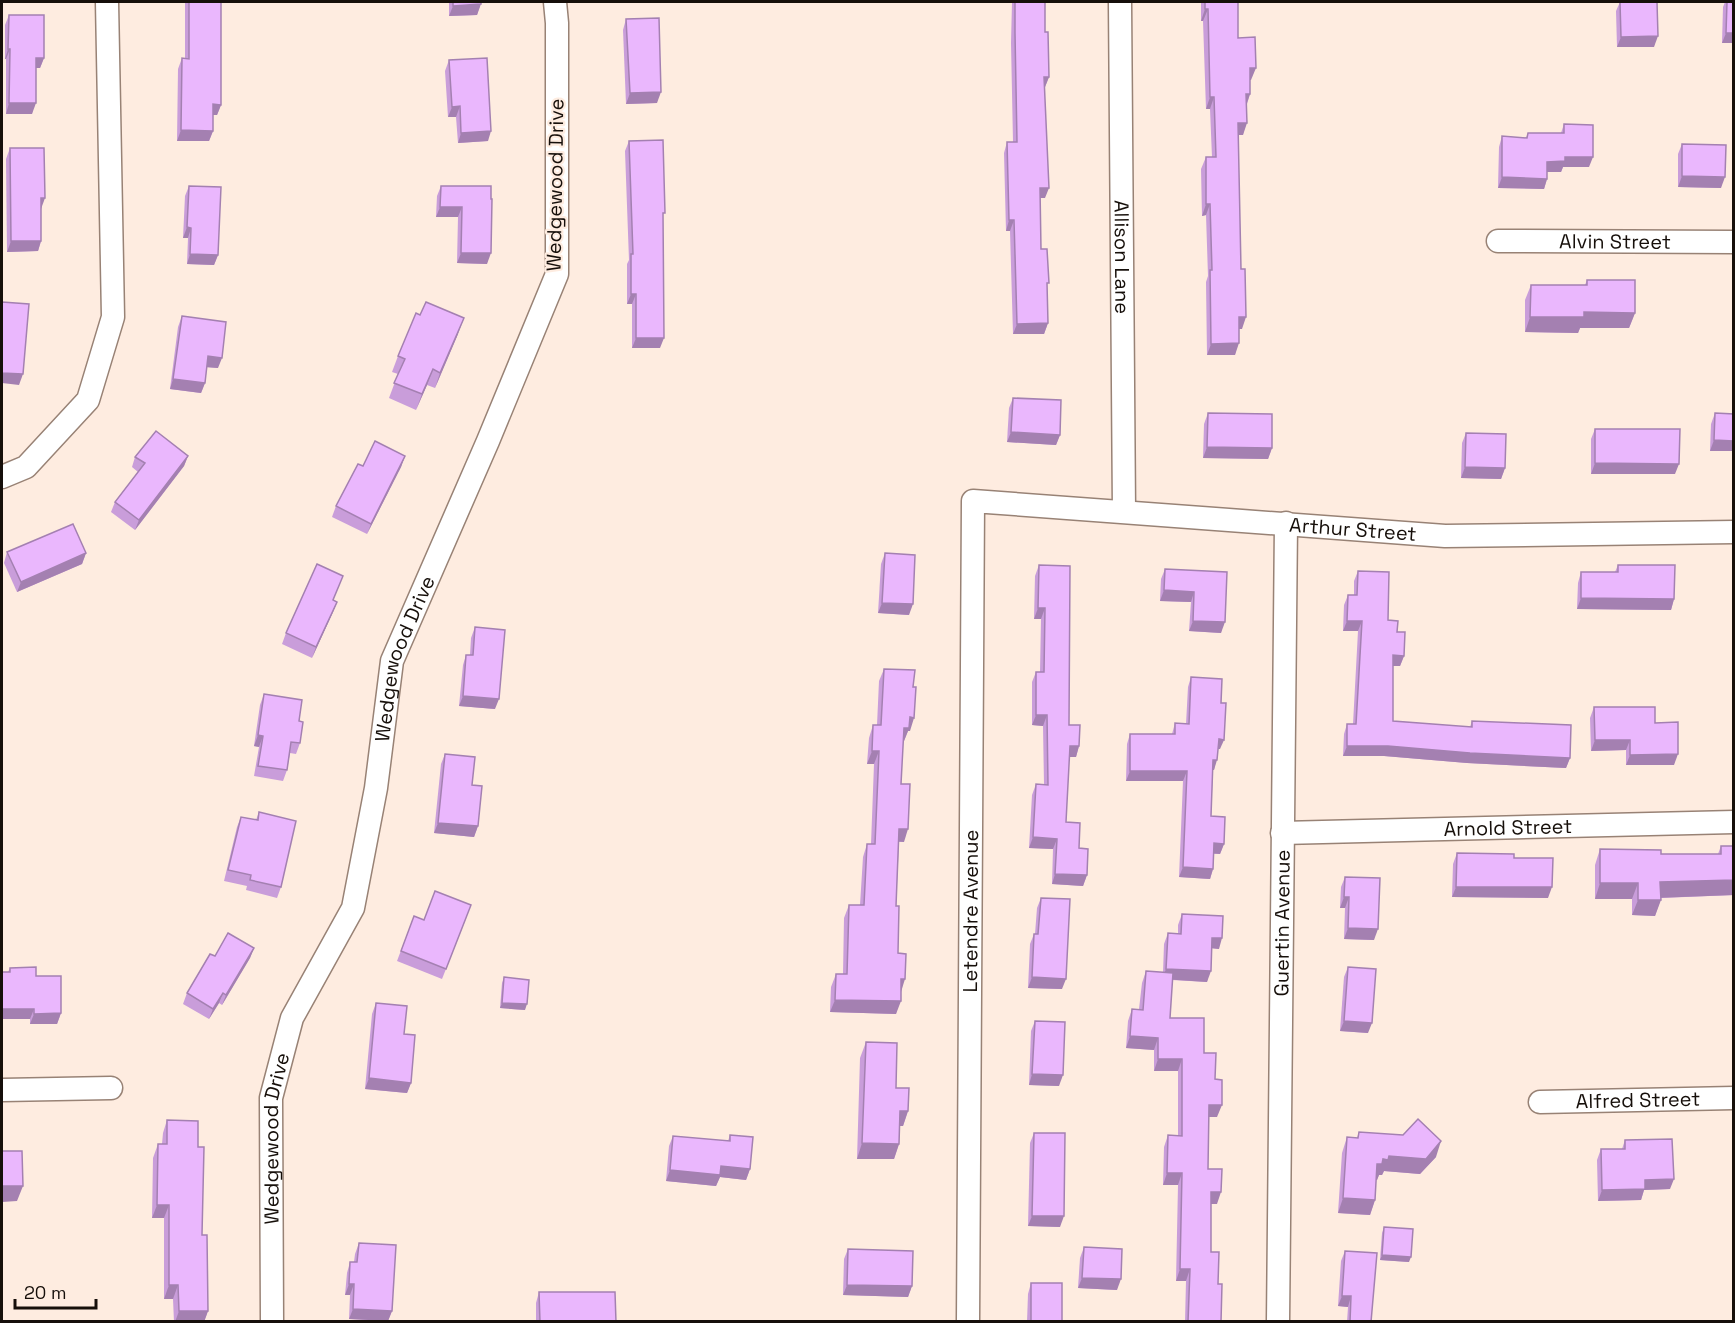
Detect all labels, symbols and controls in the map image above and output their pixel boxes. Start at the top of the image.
street label: Wedgewood Drive [540,98,570,272]
street label: Allison Lane [1109,200,1135,314]
street label: Alvin Street [1559,228,1671,255]
street label: Arthur Street [1288,511,1418,547]
street label: Wedgewood Drive [369,572,441,743]
street label: Arnold Street [1443,813,1573,842]
street label: Letendre Avenue [957,830,984,992]
street label: Guertin Avenue [1268,850,1296,997]
street label: Wedgewood Drive [258,1050,295,1225]
street label: Alfred Street [1575,1086,1701,1114]
scale bar [15,1272,96,1310]
text: 20 m [24,1281,67,1304]

